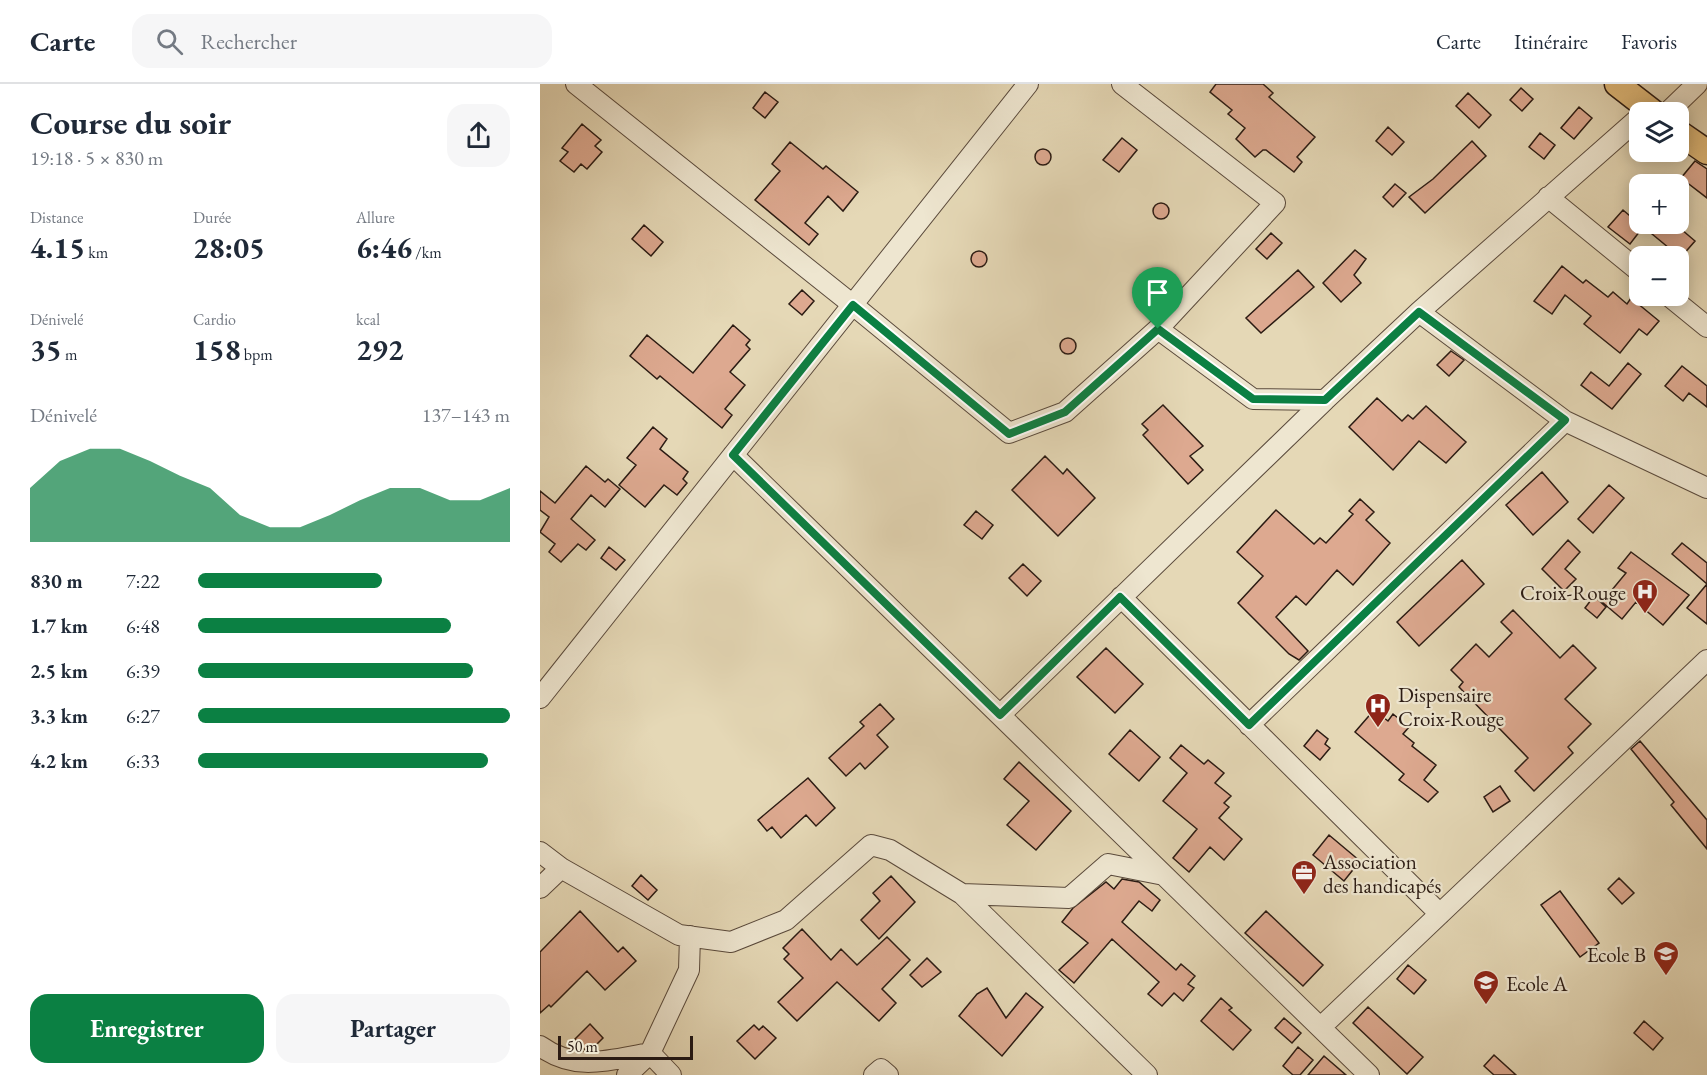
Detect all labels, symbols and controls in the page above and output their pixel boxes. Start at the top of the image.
search box [132,14,552,68]
text: Carte [30,23,96,59]
icon: search [153,25,186,58]
text: Rechercher [201,27,297,56]
text: Carte [1436,28,1481,55]
text: Itinéraire [1514,28,1588,55]
text: Favoris [1621,28,1677,55]
text: Course du soir [30,101,231,144]
map controls [1629,102,1689,306]
button: layers [1629,102,1689,162]
button: share [447,104,510,167]
text: 19:18 · 5 × 830 m [30,145,163,171]
button: + [1629,174,1689,234]
text: Distance [30,207,83,228]
text: Durée [193,207,231,228]
text: Allure [356,207,395,228]
text: 4.15 [30,228,85,267]
text: 28:05 [193,228,265,267]
text: 6:46 [356,228,412,267]
text: km [85,242,108,263]
text: /km [412,242,442,263]
button: − [1629,246,1689,306]
pin [1132,267,1183,329]
icon: arrive [1141,276,1174,309]
text: Dénivelé [30,309,84,330]
text: Cardio [193,309,236,330]
text: kcal [356,309,380,330]
text: 35 [30,330,62,369]
text: 158 [193,330,241,369]
text: 292 [356,330,404,369]
text: m [62,344,77,365]
text: bpm [241,344,273,365]
text: Dénivelé [30,402,97,428]
text: 137–143 m [422,402,510,428]
text: 830 m [30,568,83,594]
text: 7:22 [126,568,160,594]
hospital icon: Croix-Rouge [1630,577,1660,615]
place label: Croix-Rouge [1520,579,1626,606]
text: 1.7 km [30,613,88,639]
text: 6:48 [126,613,160,639]
text: 2.5 km [30,658,88,684]
text: 6:39 [126,658,160,684]
place label: Dispensaire Croix-Rouge [1398,681,1504,732]
hospital icon: Dispensaire Croix-Rouge [1363,691,1393,729]
text: 3.3 km [30,703,88,729]
text: 6:27 [126,703,160,729]
text: 4.2 km [30,748,88,774]
text: 6:33 [126,748,160,774]
place label: Association des handicapés [1322,848,1442,899]
office icon: Association des handicapés [1289,858,1319,896]
school or university icon: Ecole B [1651,939,1681,977]
place label: Ecole B [1587,941,1646,968]
school or university icon: Ecole A [1471,968,1501,1006]
place label: Ecole A [1506,970,1568,997]
button: Enregistrer [30,994,264,1063]
button: Partager [276,994,510,1063]
scale bar [558,1033,693,1060]
text: 50 m [567,1036,598,1057]

